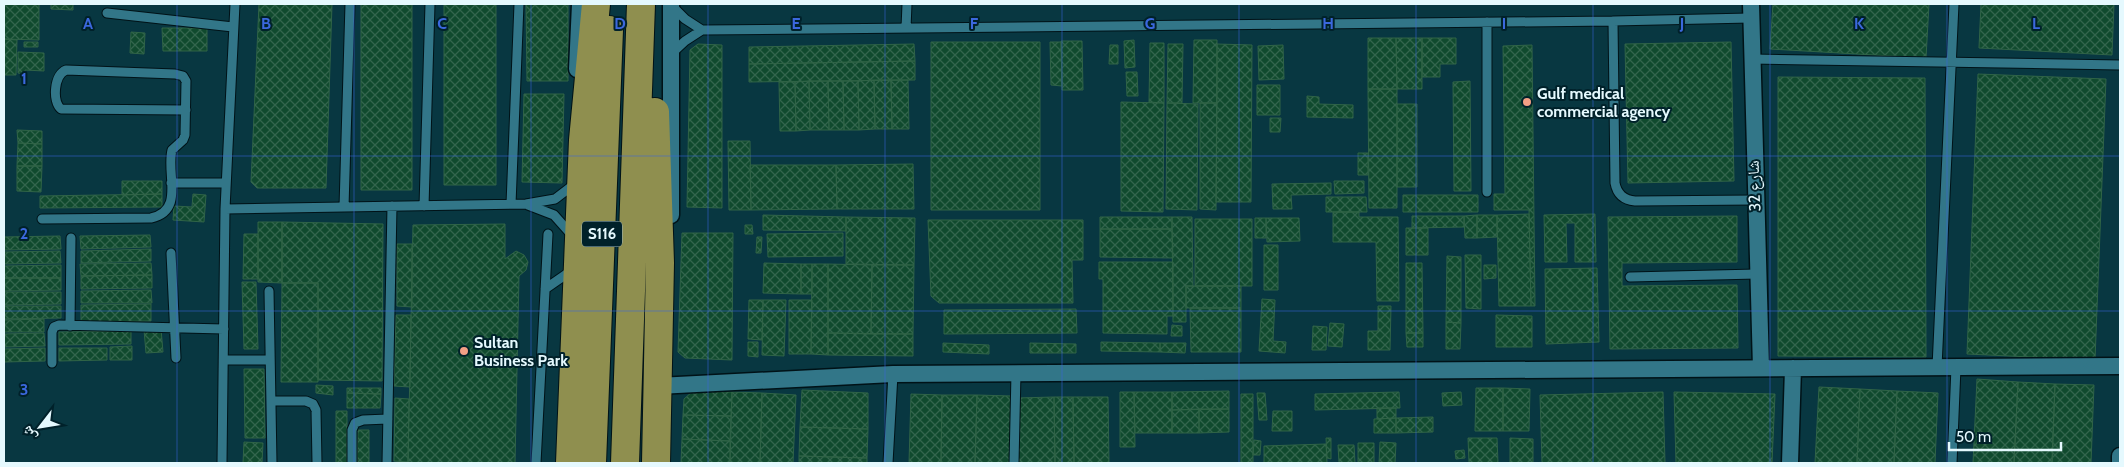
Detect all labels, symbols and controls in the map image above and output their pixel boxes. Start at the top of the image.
text: A [83,14,93,33]
text: B [261,14,271,33]
text: C [437,14,447,33]
text: D [614,14,626,33]
text: E [791,14,801,33]
text: F [970,14,979,33]
text: G [1145,14,1155,33]
text: H [1322,14,1334,33]
text: I [1502,14,1506,33]
text: J [1679,14,1684,33]
text: K [1854,14,1864,33]
text: L [2032,14,2040,33]
text: 1 [21,69,27,88]
place label: Gulf medical commercial agency [1537,84,1671,121]
marker: Gulf medical commercial agency [1521,96,1533,108]
street label: شارع 32 [1744,160,1765,212]
road number: S116 [582,222,622,246]
text: 2 [20,224,28,243]
place label: Sultan Business Park [474,333,568,370]
marker: Sultan Business Park [458,345,470,357]
text: 3 [20,380,28,399]
north arrow [15,402,65,452]
scale bar [1949,420,2062,452]
text: ش [17,423,40,445]
text: 50 m [1956,428,1991,446]

